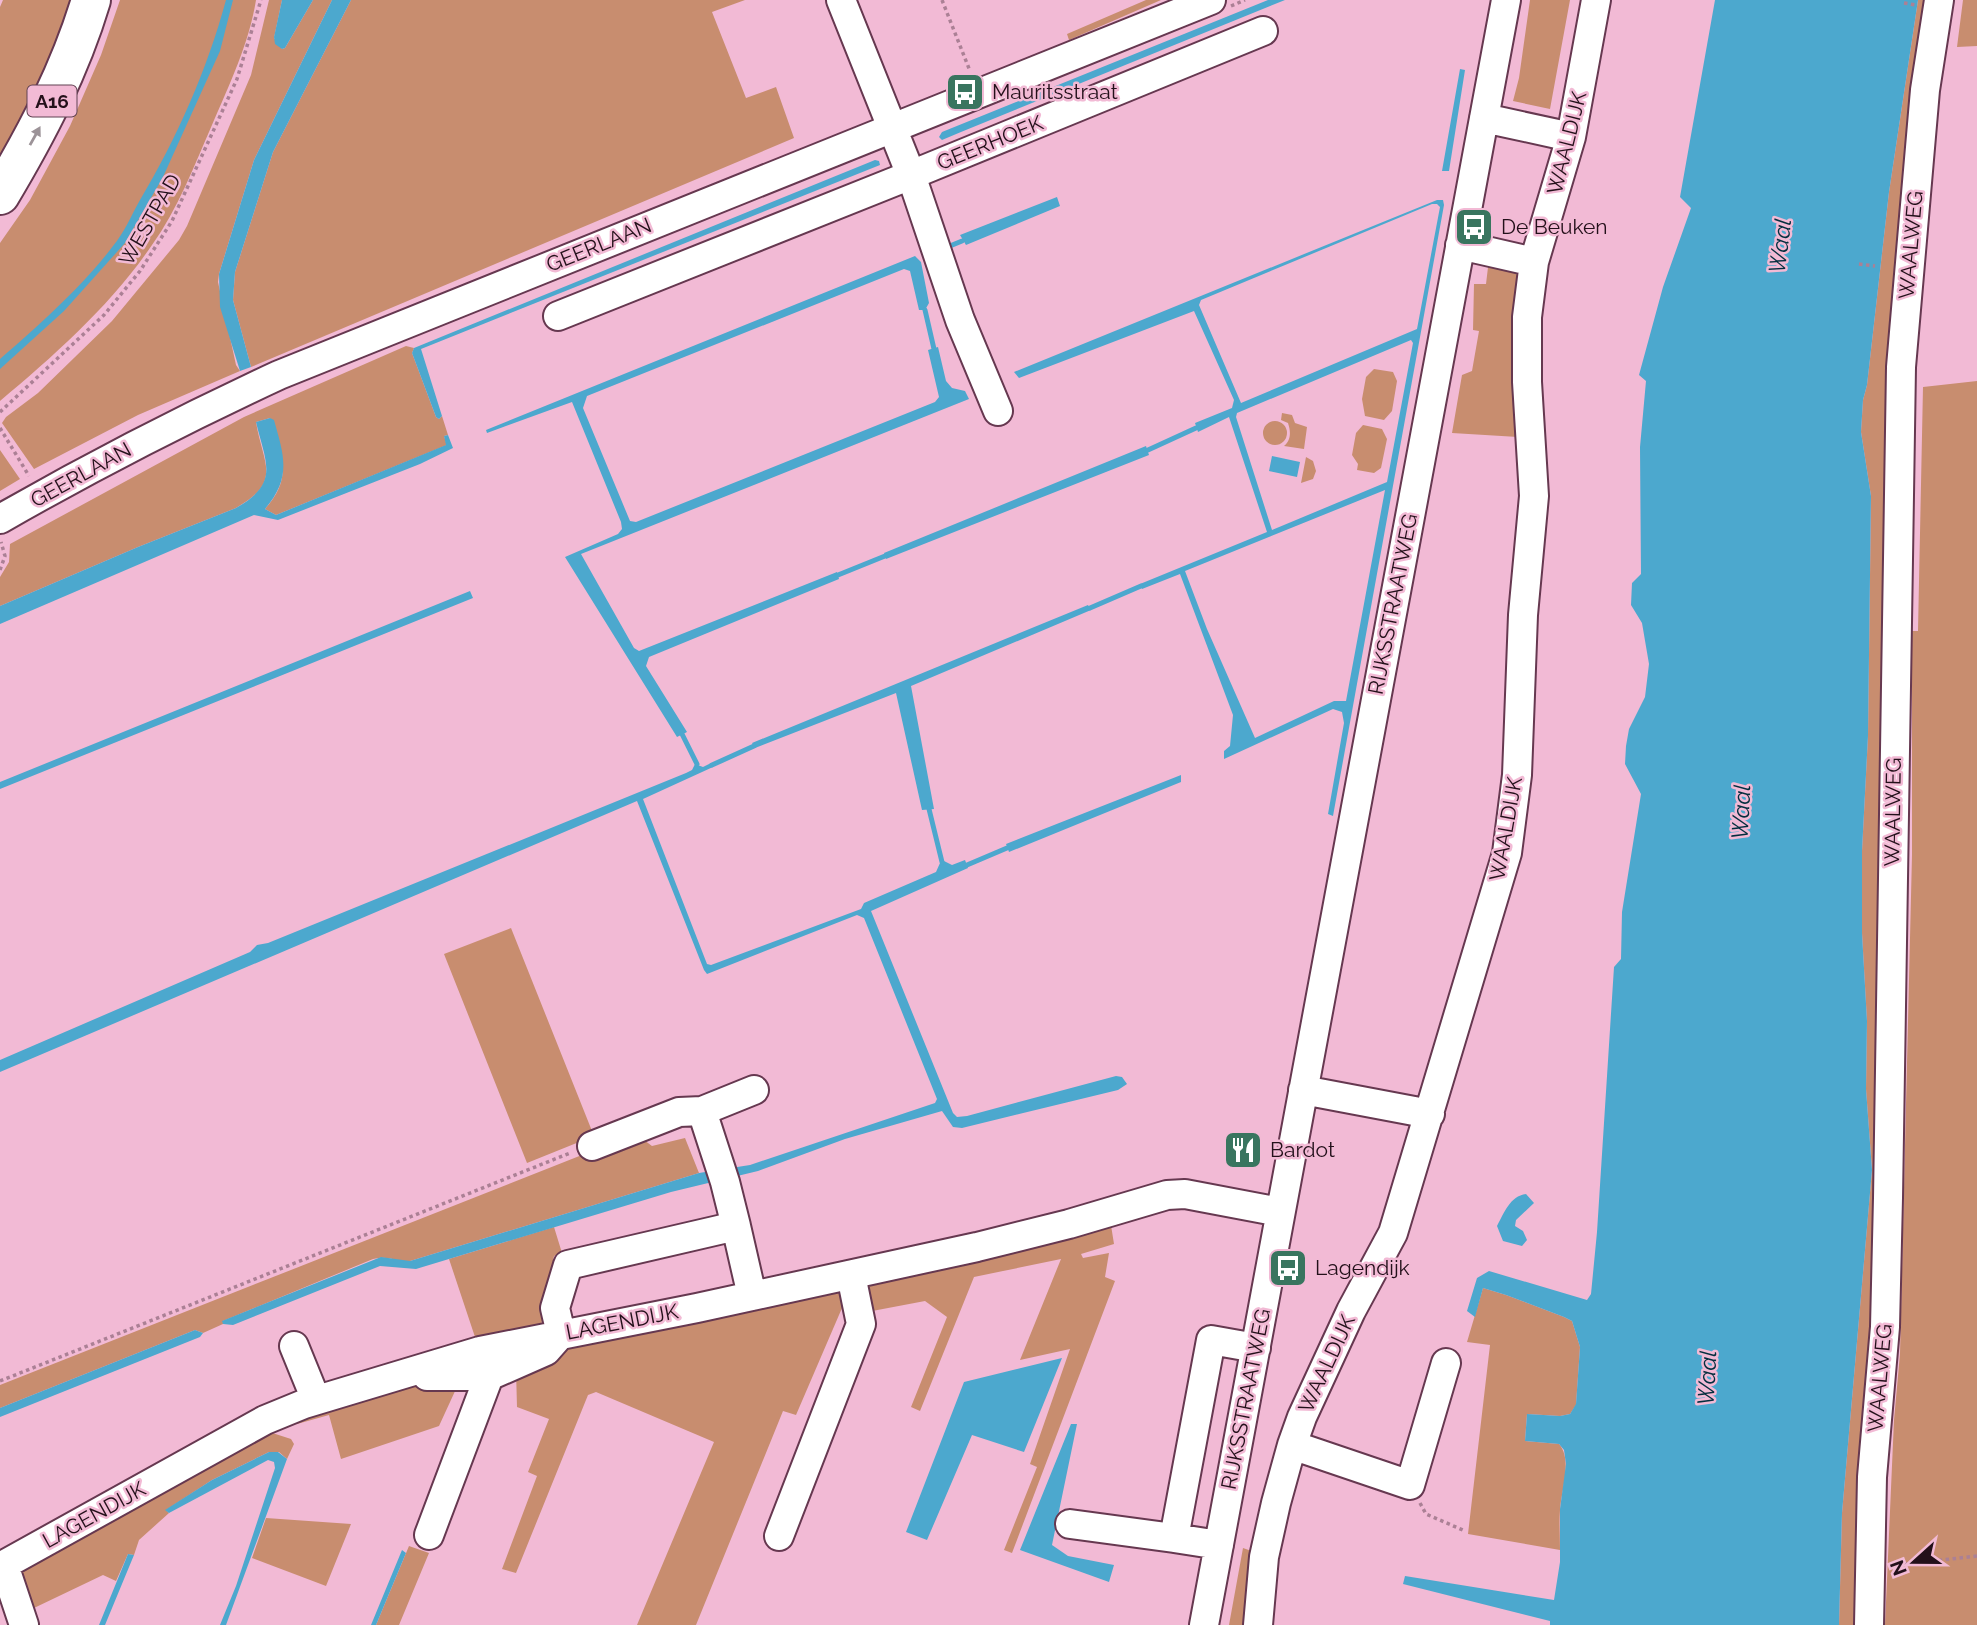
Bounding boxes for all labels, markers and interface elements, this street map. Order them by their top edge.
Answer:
bus stop icon: Mauritsstraat [944,71,986,113]
place label: Mauritsstraat [992,79,1118,104]
road number: A16 [28,86,76,116]
street label: WAALDIJK [1542,88,1591,197]
street label: GEERHOEK [933,110,1047,175]
one-way arrow [29,127,41,146]
street label: WESTPAD [113,170,186,270]
street label: WAALWEG [1893,190,1928,300]
bus stop icon: De Beuken [1453,206,1495,248]
street label: GEERLAAN [543,212,655,277]
place label: De Beuken [1501,214,1608,239]
water label: Waal [1763,217,1796,275]
street label: GEERLAAN [26,437,135,512]
street label: RIJKSSTRAATWEG [1363,511,1422,696]
street label: WAALWEG [1879,757,1906,867]
street label: WAALDIJK [1484,774,1527,883]
water label: Waal [1726,784,1755,840]
restaurant icon: Bardot [1222,1129,1264,1171]
place label: Bardot [1270,1137,1335,1162]
bus stop icon: Lagendijk [1267,1247,1309,1289]
place label: Lagendijk [1315,1255,1410,1280]
street label: LAGENDIJK [564,1298,681,1345]
street label: RIJKSSTRAATWEG [1216,1306,1275,1491]
street label: WAALDIJK [1293,1310,1360,1417]
street label: WAALWEG [1862,1323,1897,1433]
water label: Waal [1692,1350,1721,1406]
street label: LAGENDIJK [38,1476,150,1553]
north arrow [1879,1527,1949,1597]
text: N [1885,1557,1911,1579]

